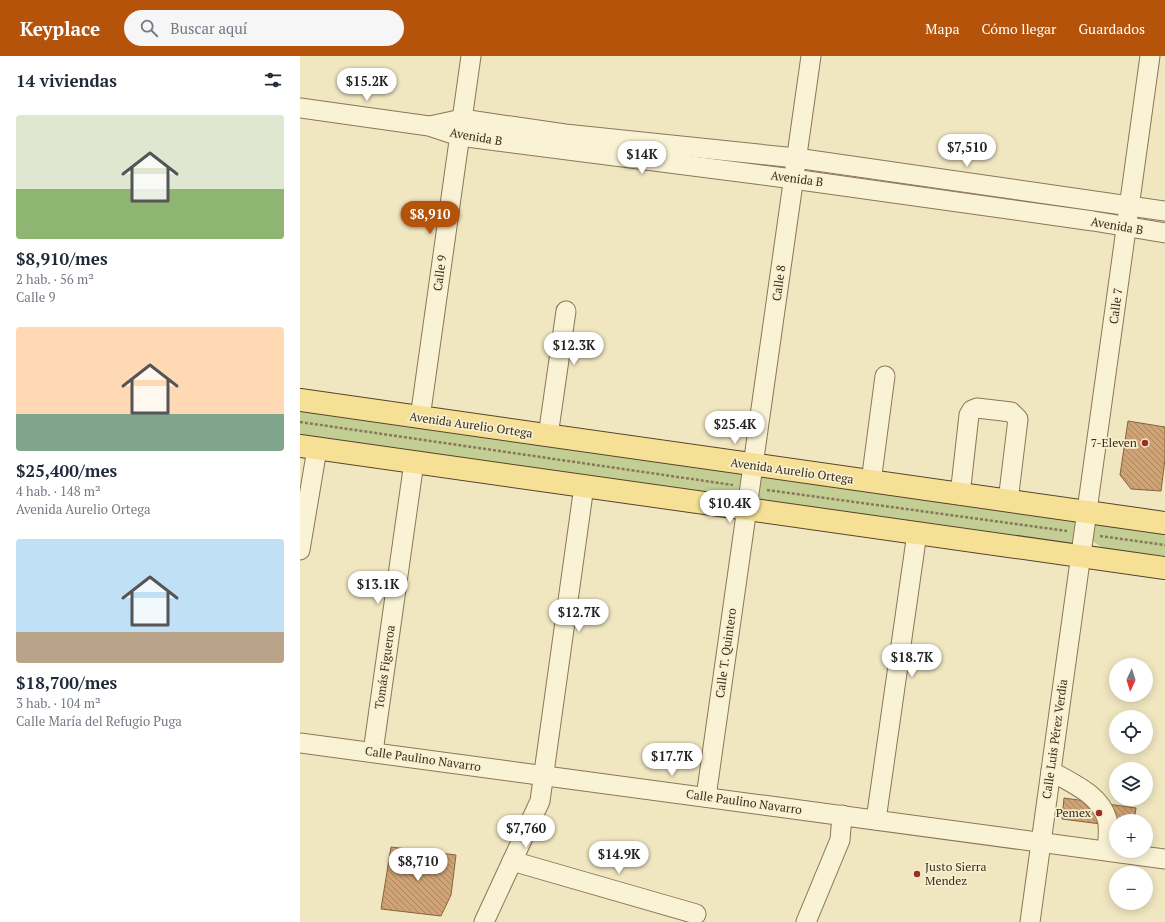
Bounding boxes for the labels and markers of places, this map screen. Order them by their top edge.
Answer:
pin: $15.2K [334,68,400,102]
pin: $7,510 [934,134,1000,168]
pin: $14K [618,141,666,175]
pin: $8,910 [397,201,463,235]
pin: $12.3K [541,332,607,366]
pin: $25.4K [702,411,768,445]
place label: 7-Eleven [1091,435,1137,450]
marker: 7-Eleven [1140,438,1150,448]
pin: $10.4K [697,490,763,524]
pin: $13.1K [345,571,411,605]
pin: $12.7K [546,599,612,633]
pin: $18.7K [879,644,945,678]
pin: $17.7K [639,743,705,777]
place label: Pemex [1056,805,1092,820]
marker: Pemex [1094,808,1104,818]
pin: $7,760 [493,815,559,849]
pin: $14.9K [586,841,652,875]
pin: $8,710 [385,848,451,882]
place label: Justo Sierra Mendez [925,859,987,888]
marker: Justo Sierra Mendez [912,869,922,879]

